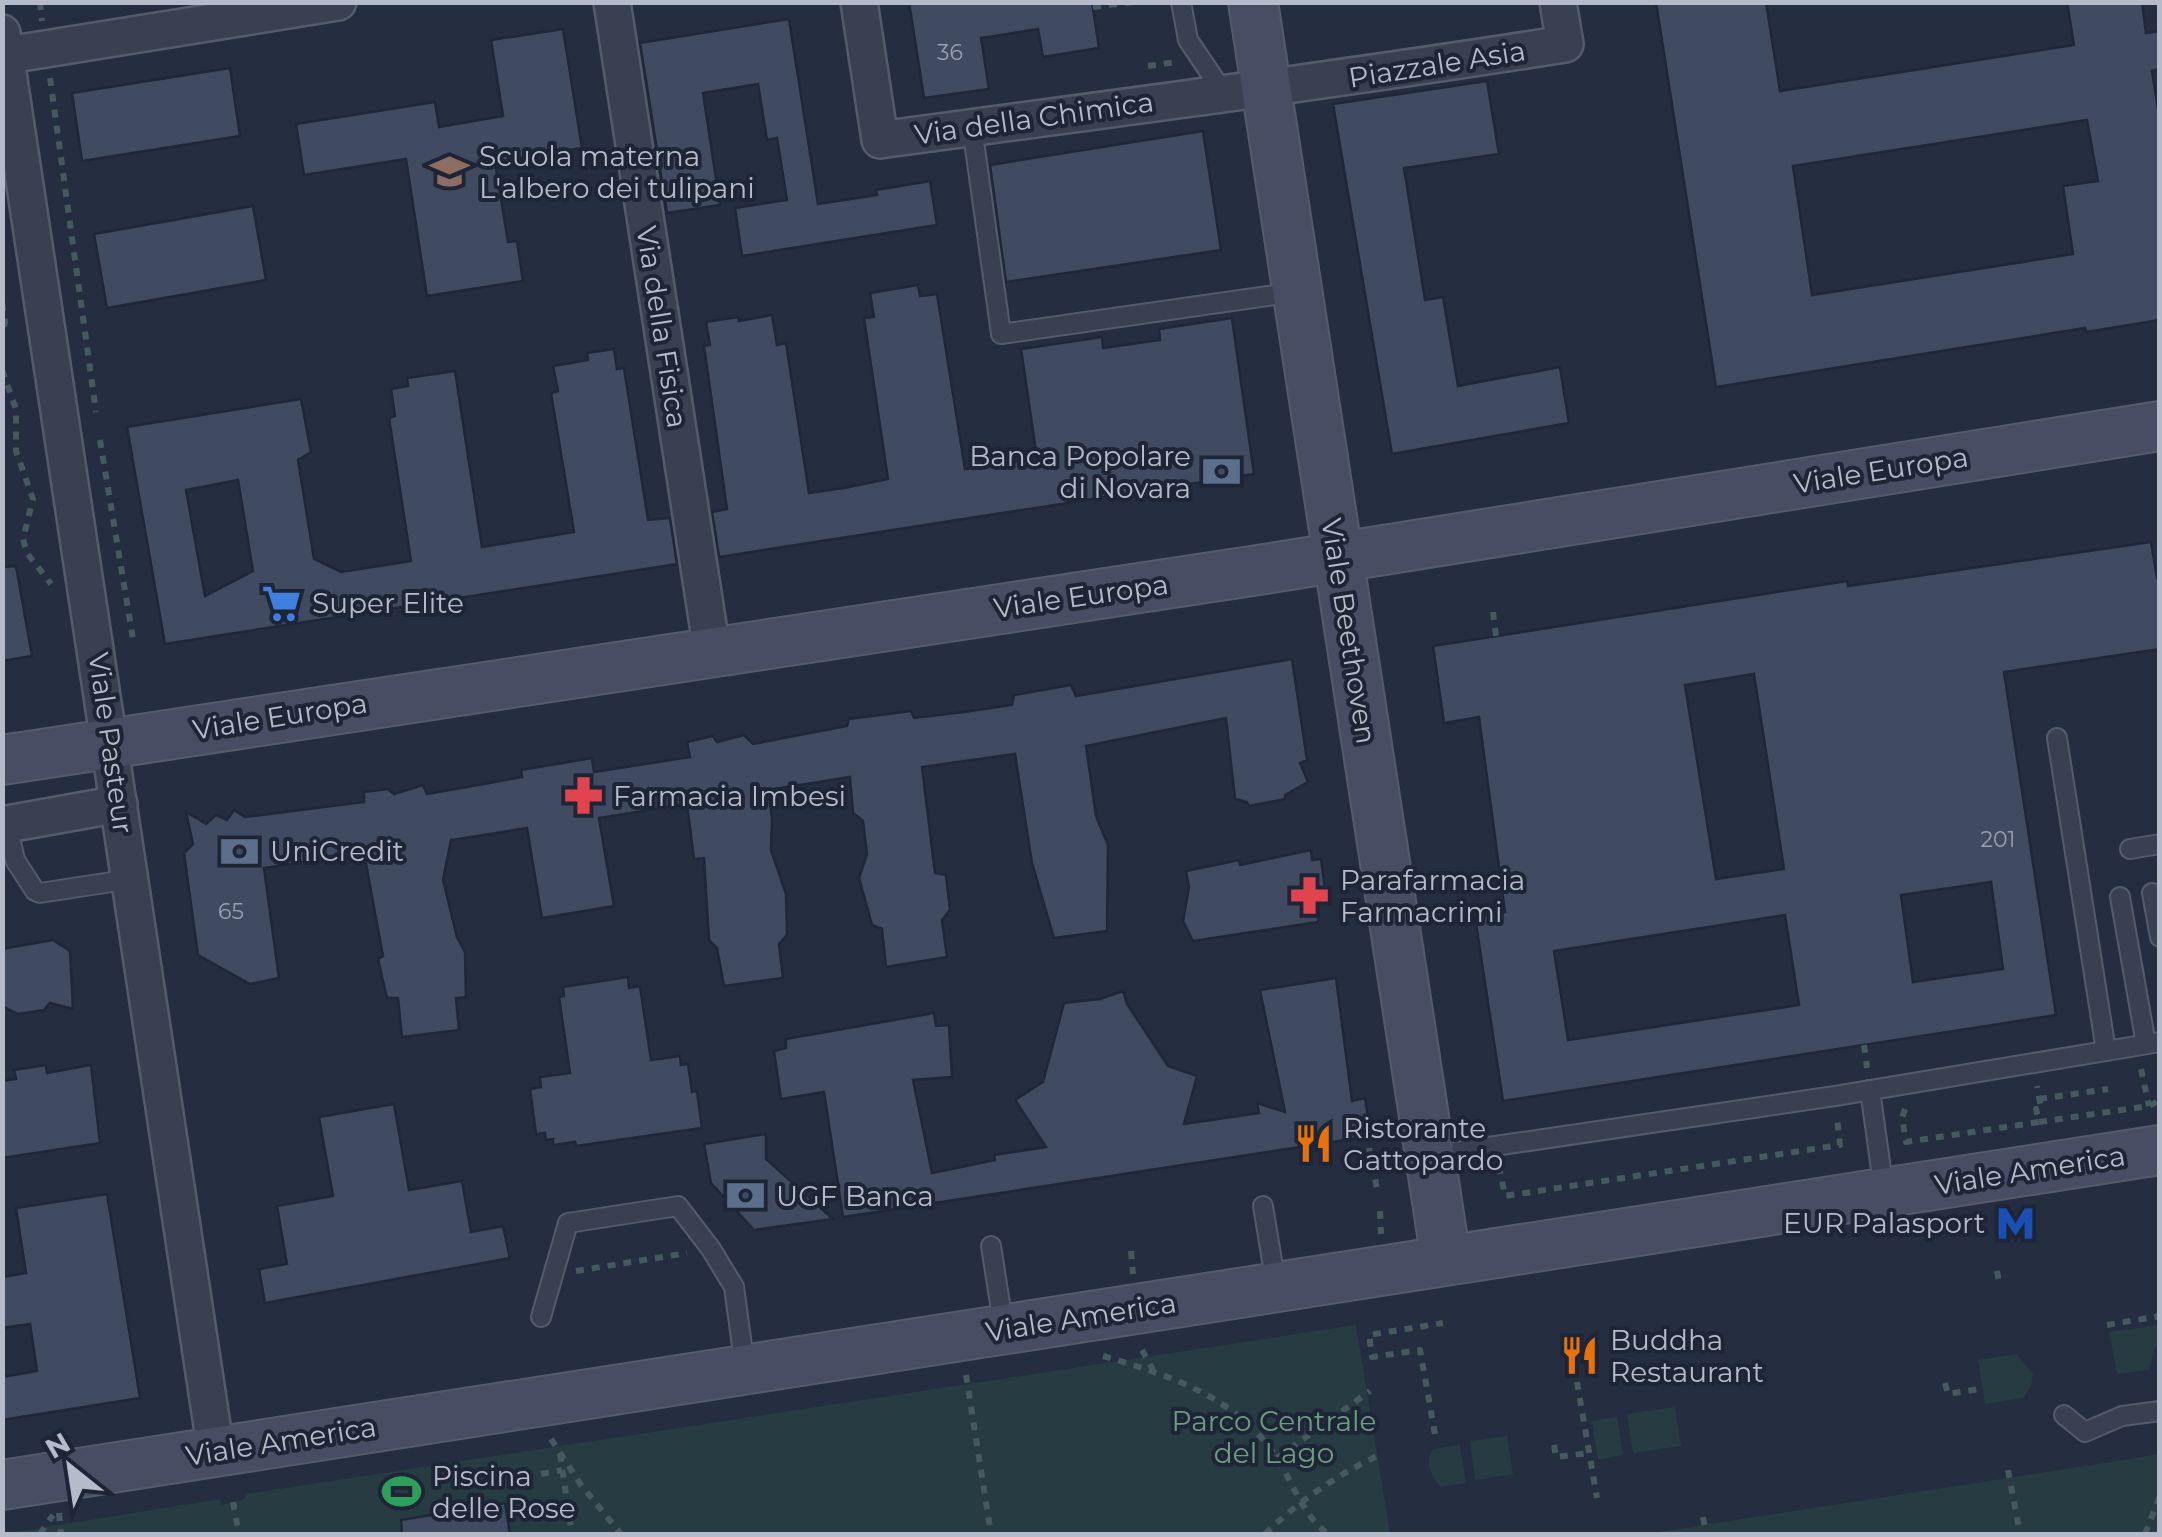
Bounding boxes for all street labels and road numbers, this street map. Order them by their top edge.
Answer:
street label: Piazzale Asia [1346,33,1528,95]
street label: Via della Chimica [912,84,1156,152]
street label: Via della Fisica [629,224,695,430]
street label: Viale Europa [1791,439,1971,501]
street label: Viale Beethoven [1314,516,1384,746]
street label: Viale Europa [991,567,1171,625]
street label: Viale Pasteur [81,650,141,836]
street label: Viale Europa [190,685,370,747]
street label: Viale America [1932,1138,2128,1202]
street label: Viale America [983,1285,1179,1349]
street label: Viale America [183,1409,379,1473]

